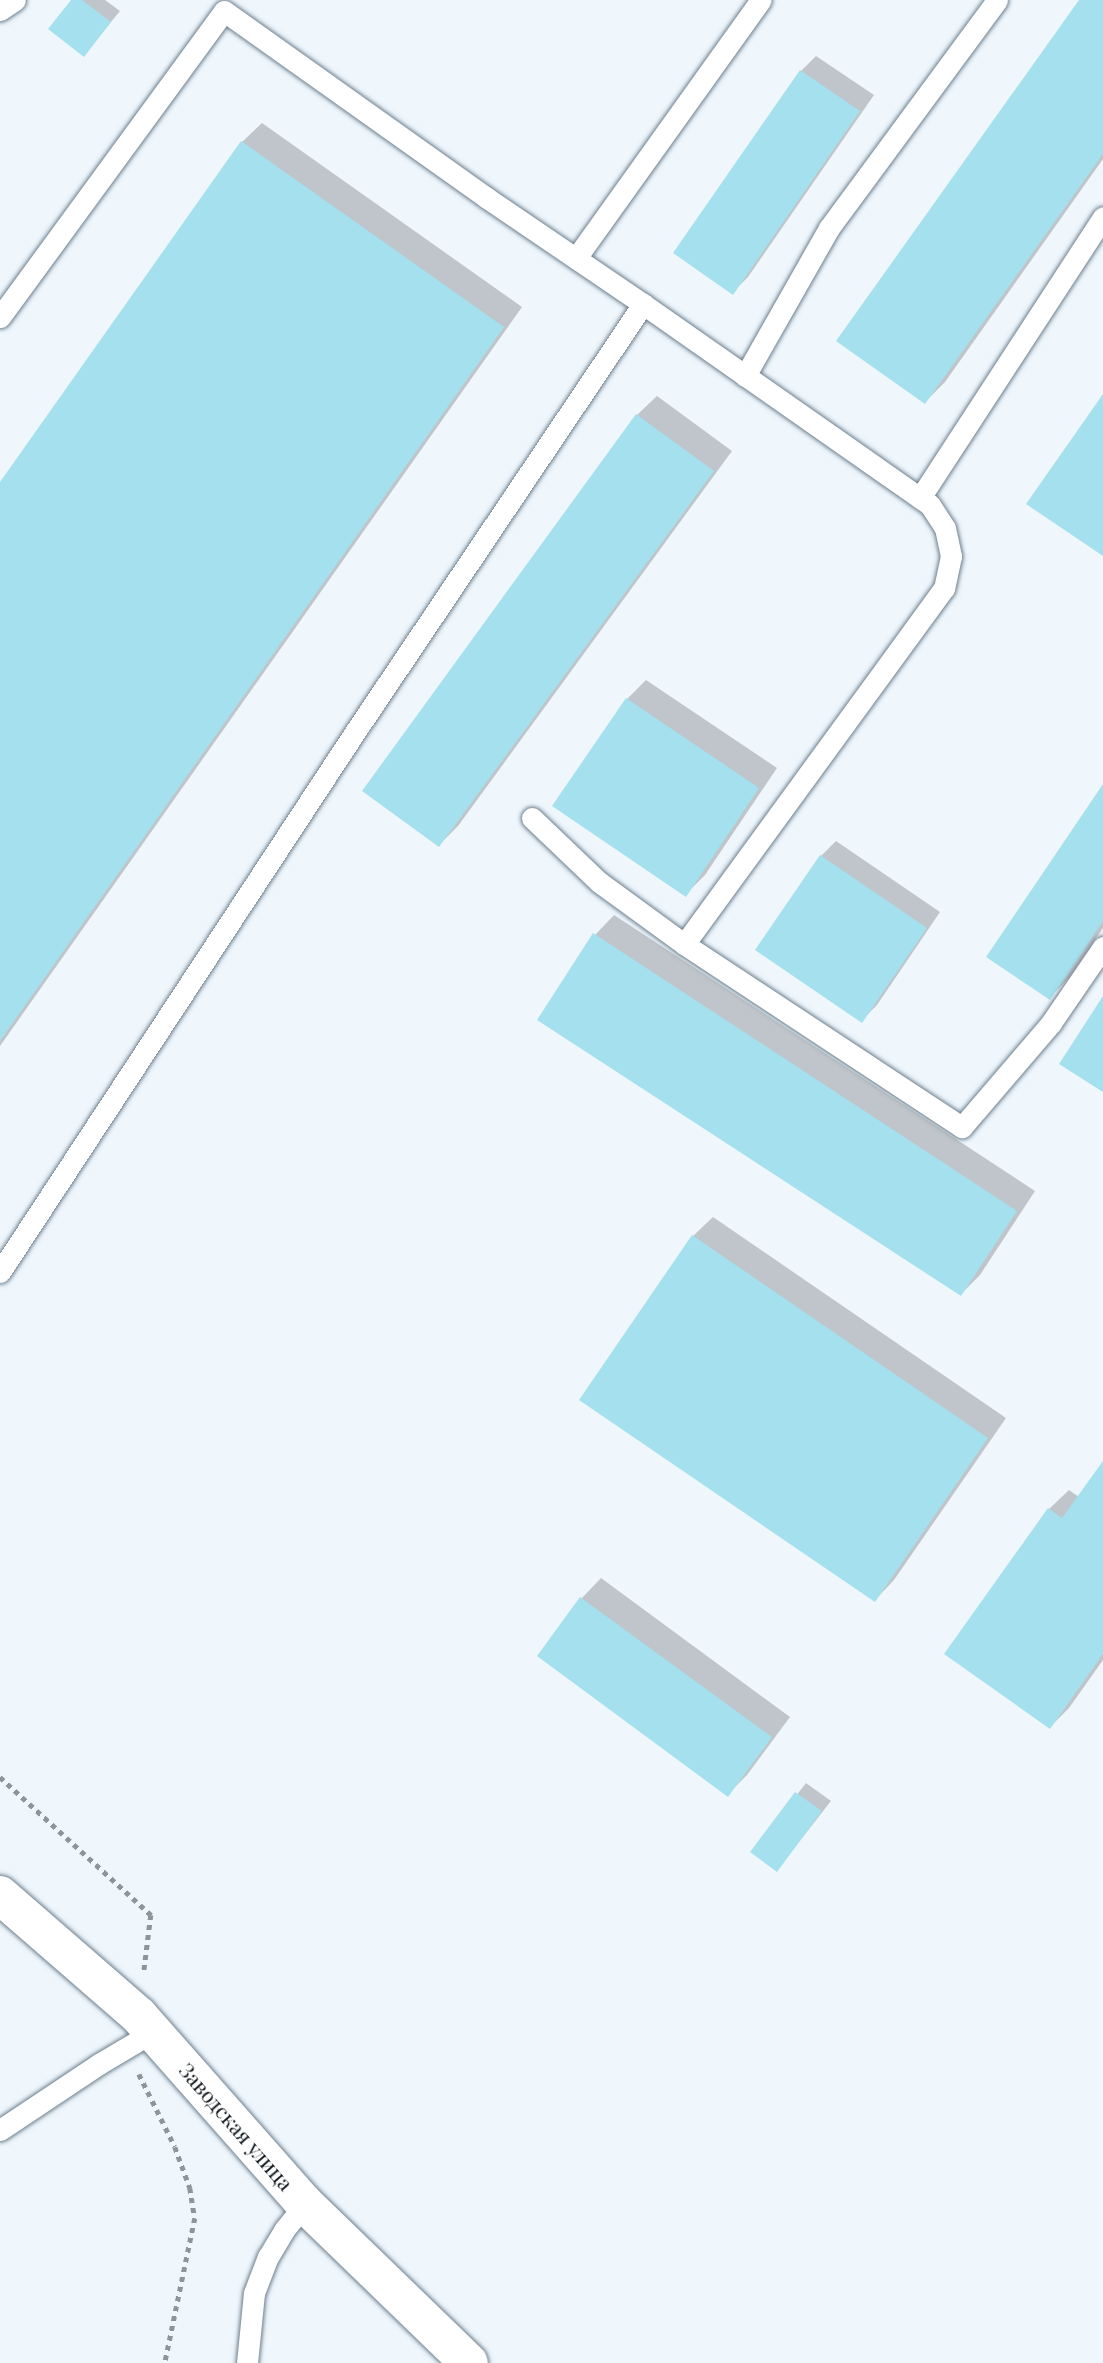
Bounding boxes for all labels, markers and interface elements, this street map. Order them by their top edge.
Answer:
street label: Заводская улица [175,2057,299,2195]

